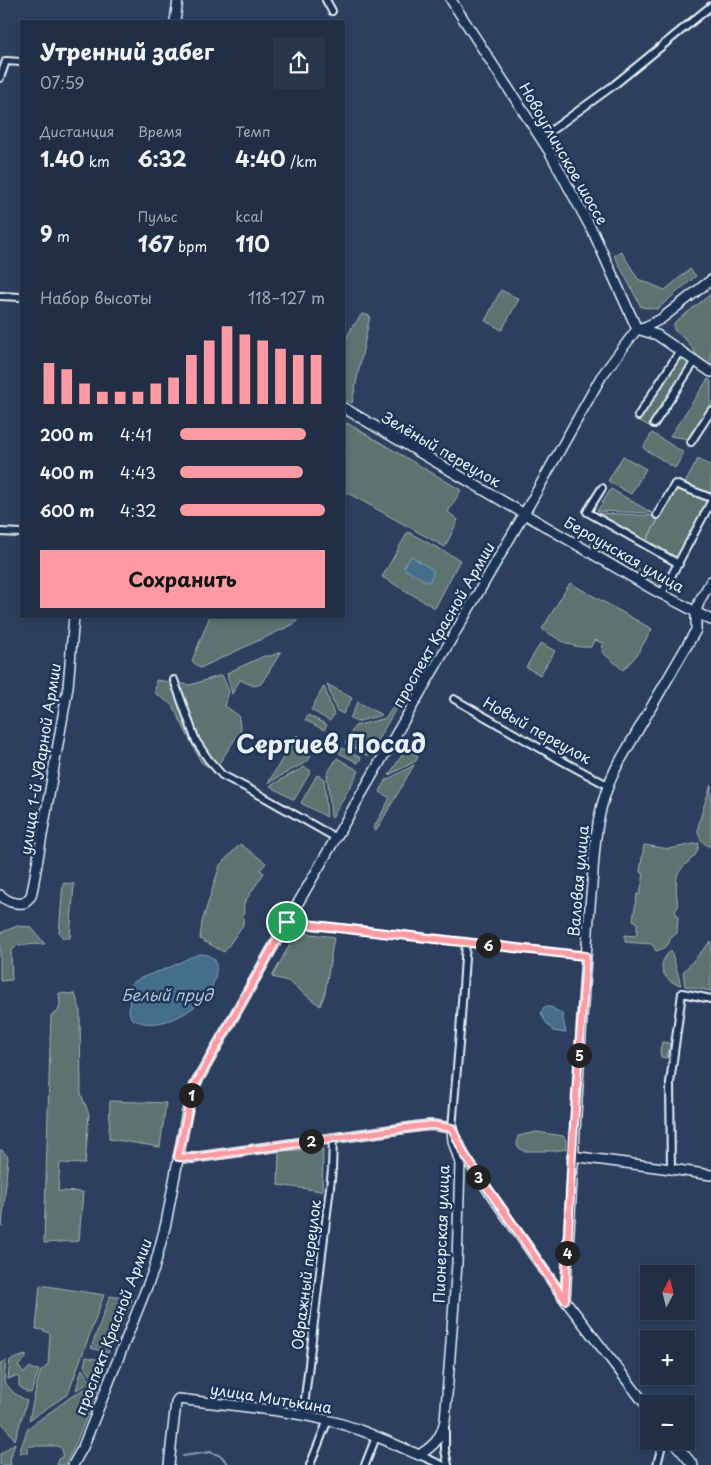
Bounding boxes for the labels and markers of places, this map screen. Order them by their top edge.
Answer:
pin [266,901,308,943]
pin: 6 [476,932,500,958]
pin: 5 [566,1042,592,1068]
pin: 1 [178,1082,204,1108]
pin: 2 [298,1128,324,1154]
pin: 3 [466,1164,490,1190]
pin: 4 [554,1240,580,1266]

